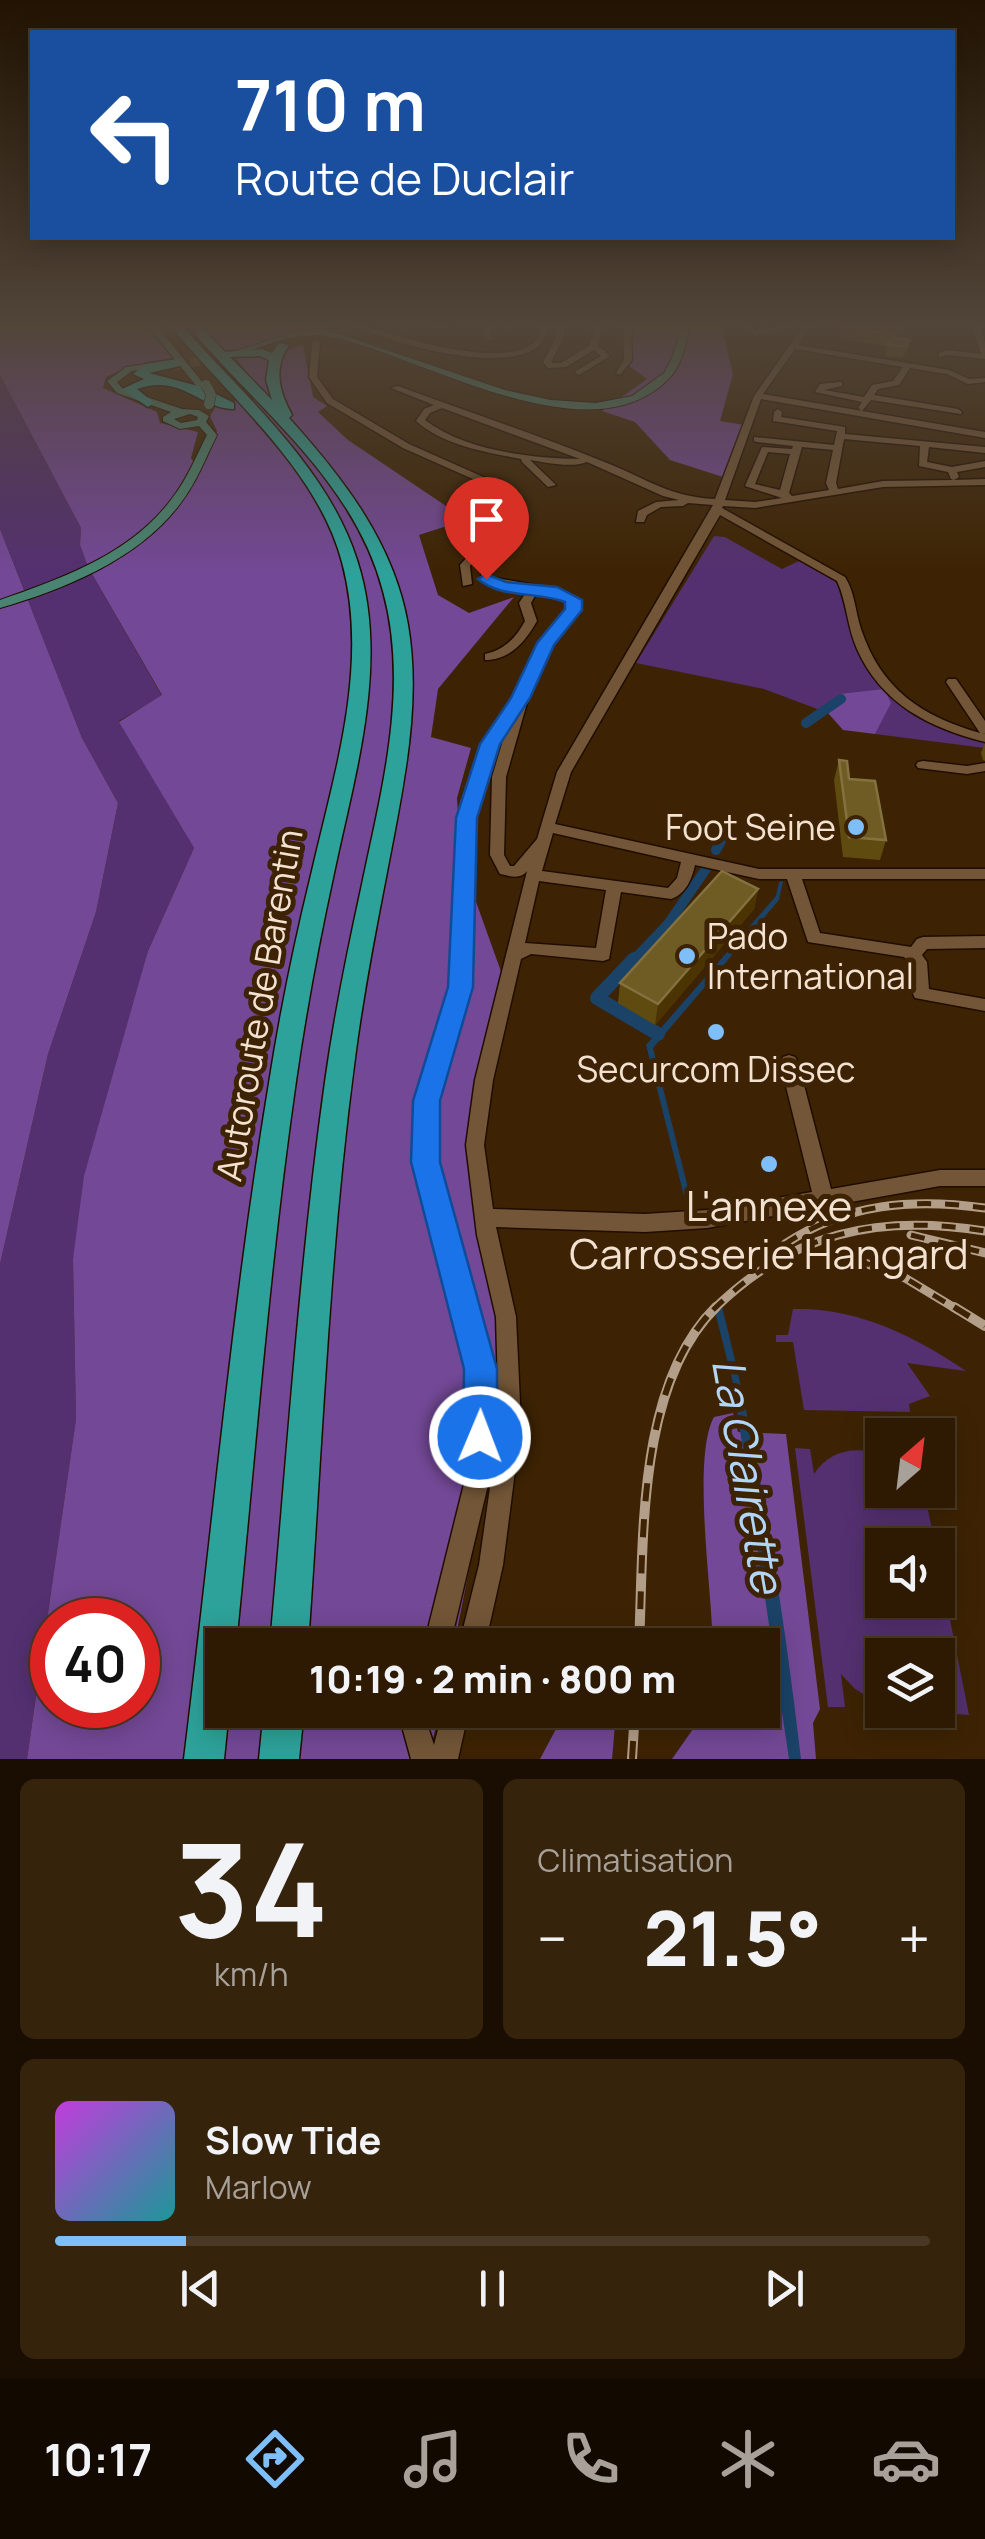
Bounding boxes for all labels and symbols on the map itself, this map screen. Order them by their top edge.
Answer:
pin [444,477,529,580]
place label: Foot Seine [665,803,836,851]
marker: Foot Seine [845,816,867,838]
street label: Autoroute de Barentin [204,825,314,1185]
place label: Pado International [707,912,914,1000]
marker: Pado International [676,945,698,967]
marker: Securcom Dissec [705,1021,727,1043]
place label: Securcom Dissec [577,1045,855,1093]
marker: L'annexe Carrosserie Hangard [758,1153,780,1175]
place label: L'annexe Carrosserie Hangard [569,1176,969,1282]
water label: La Clairette [698,1353,801,1600]
position arrow [428,1385,532,1489]
north arrow [865,1418,955,1508]
speed limit sign: 40 [30,1598,160,1728]

